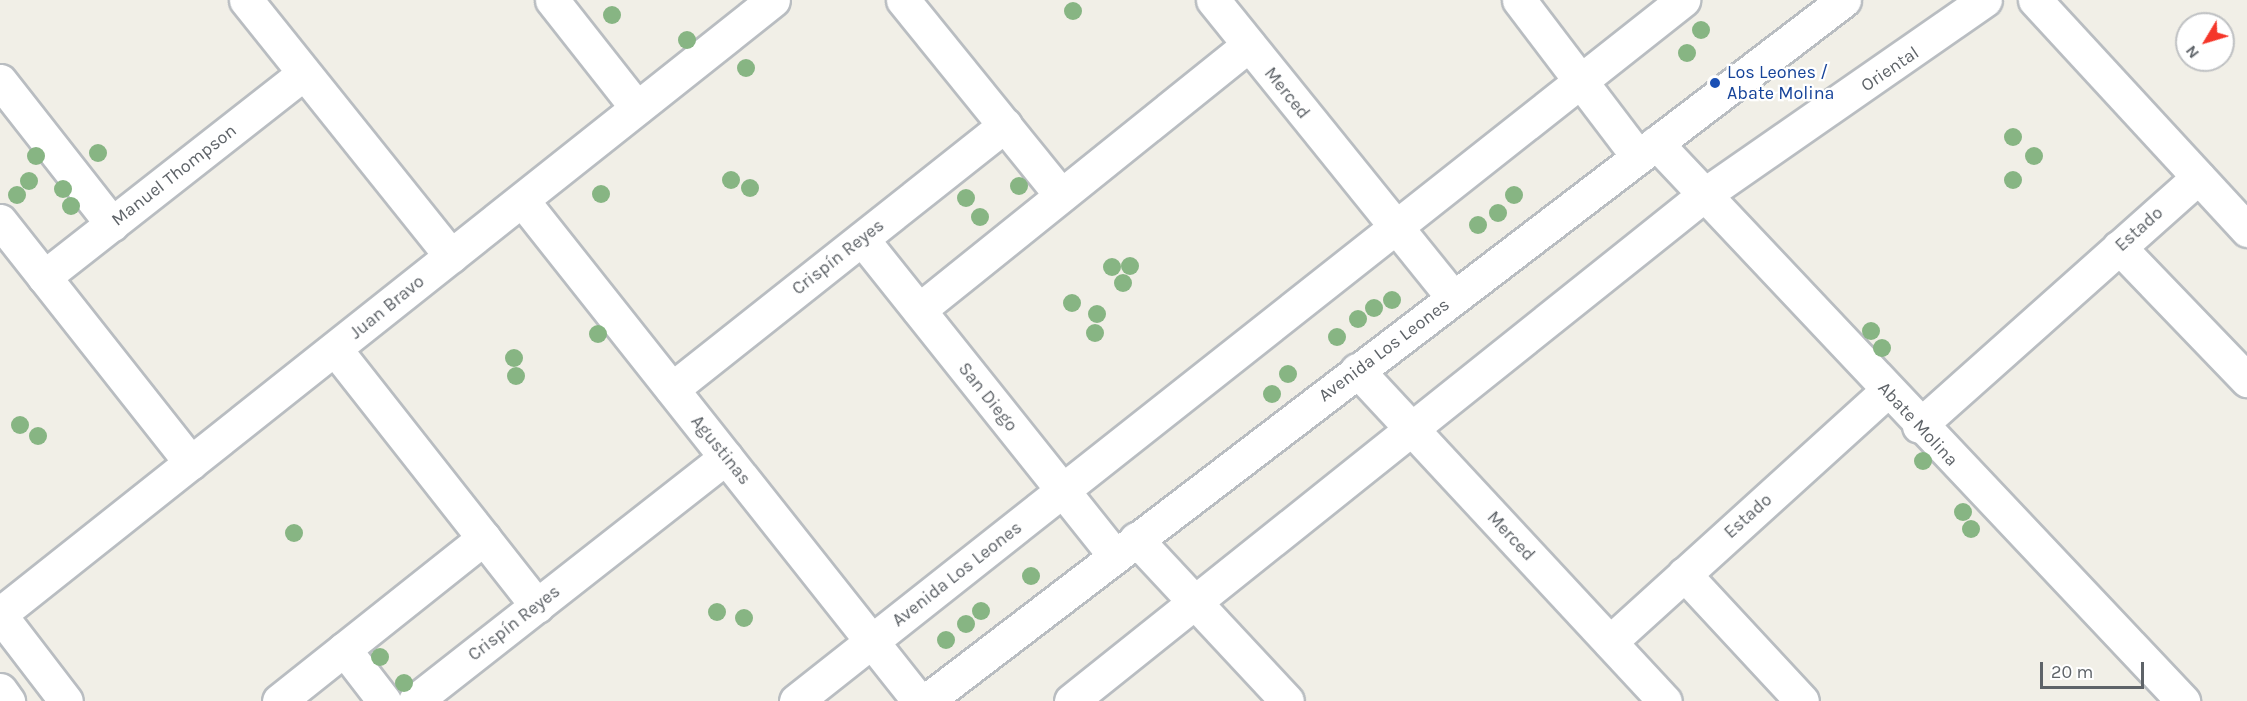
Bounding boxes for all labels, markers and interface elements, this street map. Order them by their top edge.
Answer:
north arrow [2175,12,2235,72]
street label: Oriental [1857,42,1923,96]
text: N [2181,42,2203,63]
place label: Los Leones / Abate Molina [1727,62,1834,104]
street label: Merced [1260,63,1314,123]
marker: Los Leones / Abate Molina [1708,76,1722,90]
street label: Manuel Thompson [107,119,241,231]
street label: Estado [2111,202,2167,256]
street label: Crispín Reyes [788,214,888,300]
street label: Juan Bravo [345,270,429,344]
street label: Avenida Los Leones [1314,294,1454,406]
street label: San Diego [954,358,1022,436]
street label: Abate Molina [1873,377,1963,471]
street label: Agustinas [686,411,756,489]
street label: Estado [1720,489,1776,543]
street label: Merced [1483,507,1539,565]
street label: Avenida Los Leones [888,517,1026,631]
street label: Crispín Reyes [464,580,564,666]
scale bar [2043,650,2146,688]
text: 20 m [2051,661,2093,683]

